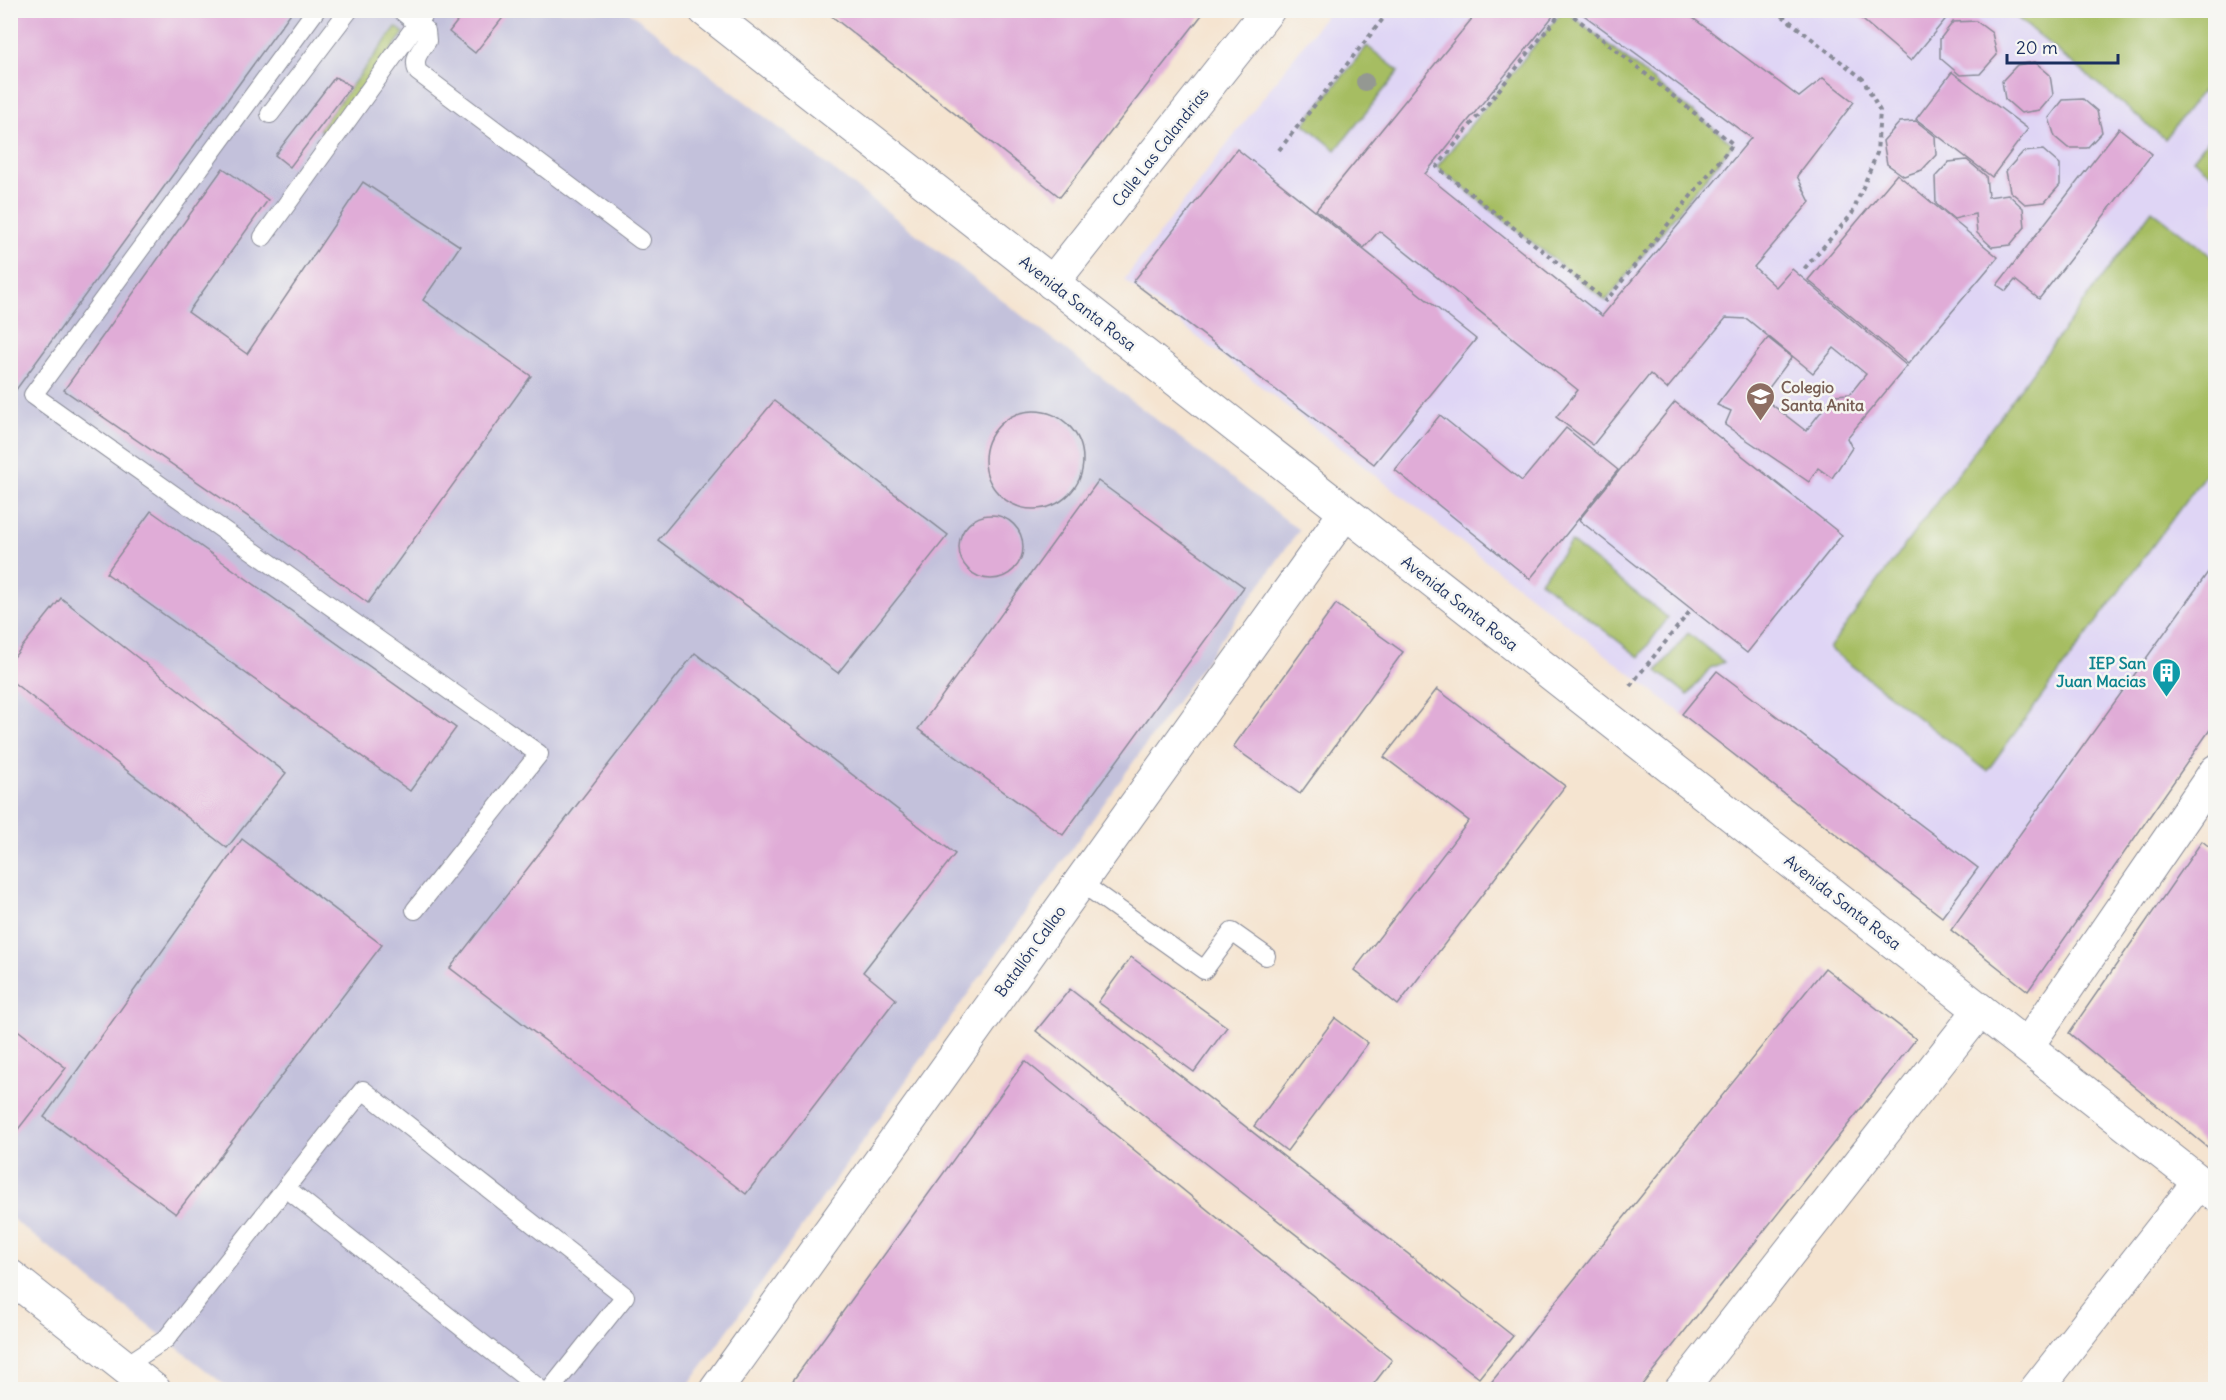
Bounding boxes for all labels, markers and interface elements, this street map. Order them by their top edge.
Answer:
scale bar [2007,27,2118,65]
text: 20 m [2016,36,2058,59]
street label: Calle Las Calandrias [1107,84,1213,210]
street label: Avenida Santa Rosa [1016,251,1140,355]
place label: Colegio Santa Anita [1781,377,1864,415]
school or university icon: Colegio Santa Anita [1744,380,1776,422]
street label: Avenida Santa Rosa [1398,551,1522,655]
place label: IEP San Juan Macias [2056,653,2146,691]
building icon: IEP San Juan Macias [2151,656,2183,698]
street label: Avenida Santa Rosa [1781,850,1905,954]
street label: Batallón Callao [990,901,1070,1001]

